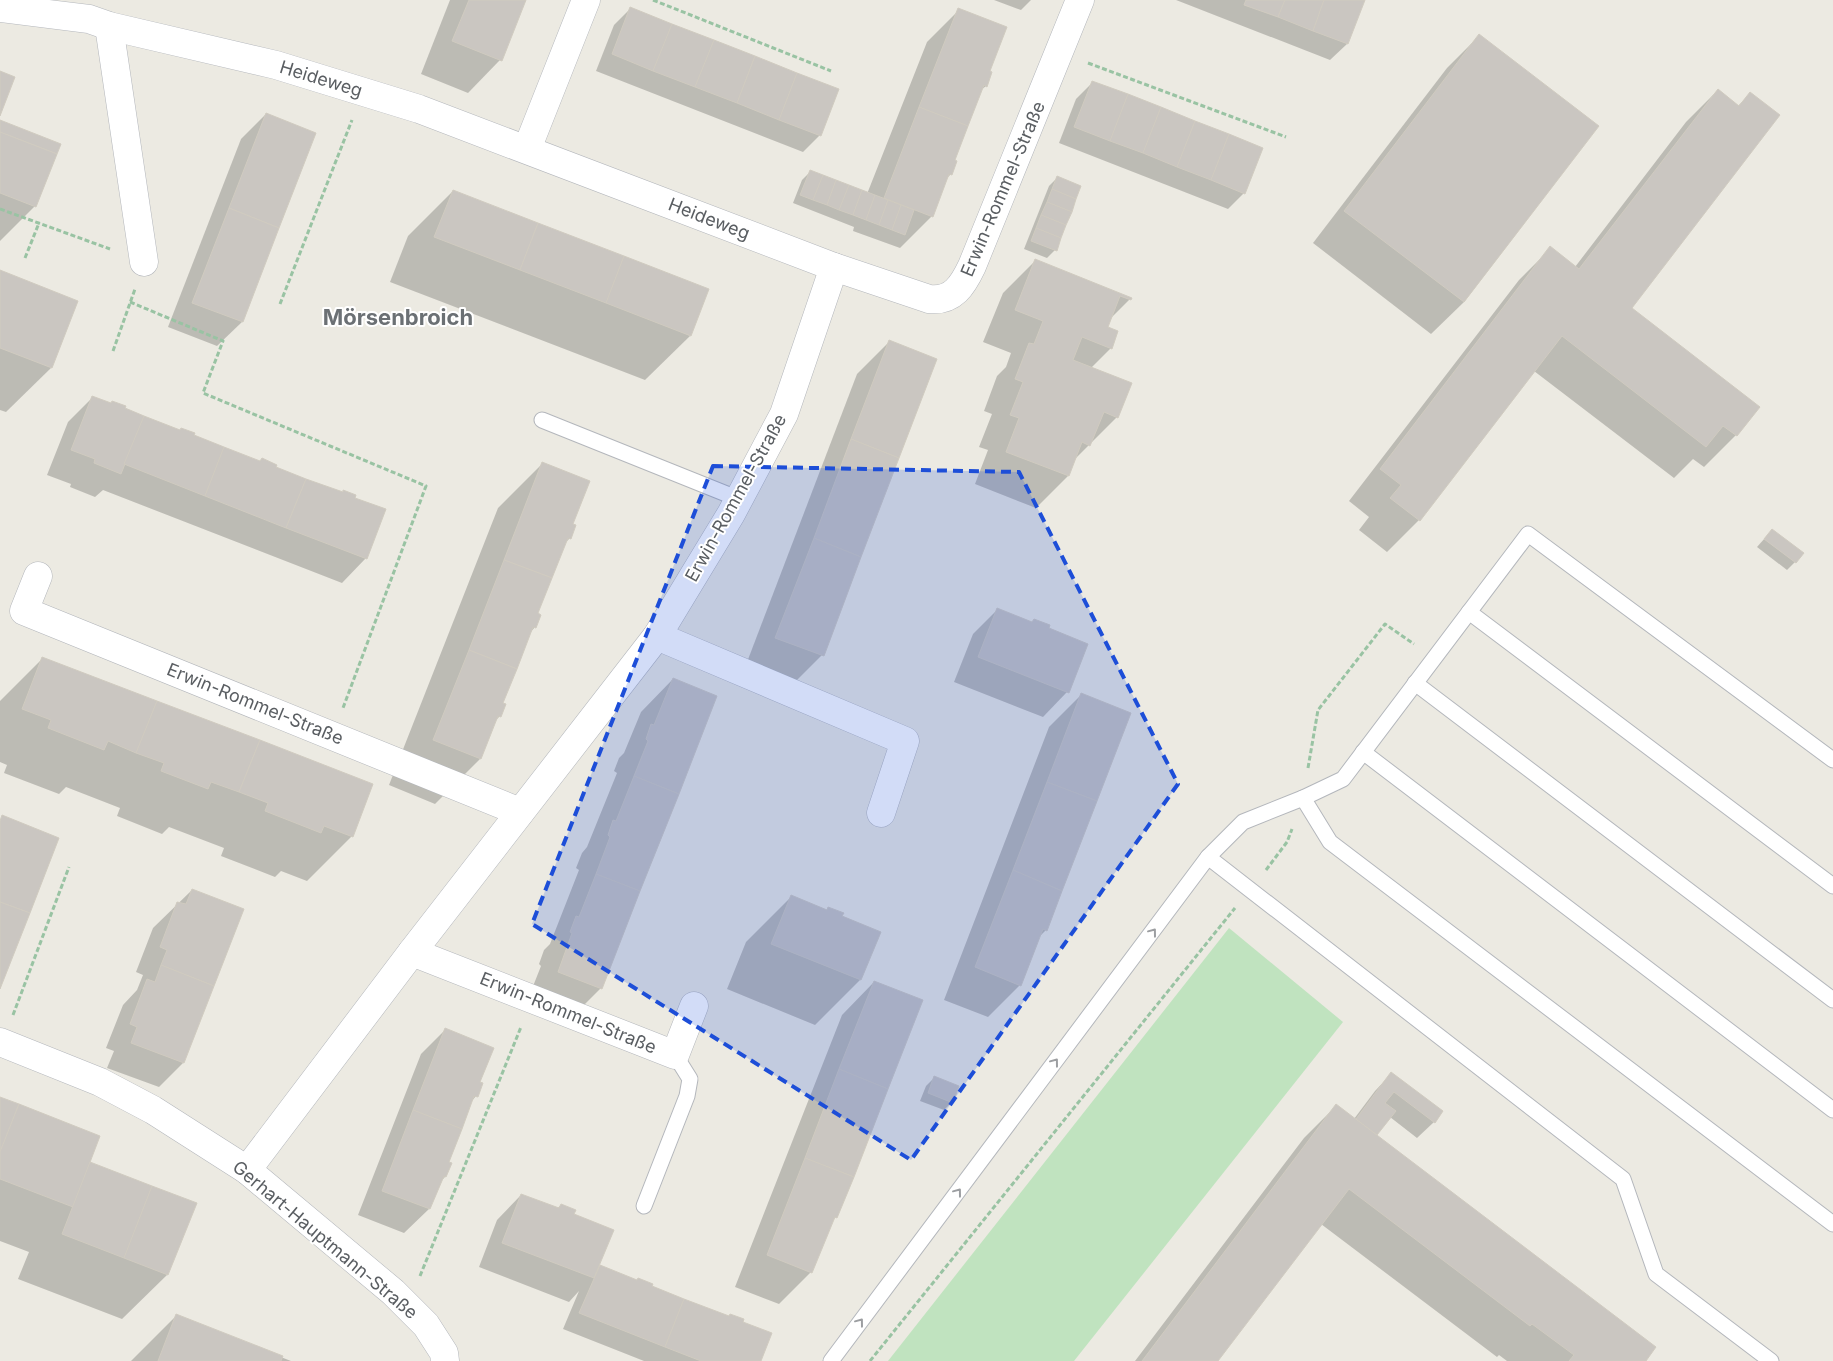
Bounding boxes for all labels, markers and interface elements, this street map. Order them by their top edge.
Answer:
street label: Heideweg [277,56,365,101]
street label: Erwin-Rommel-Straße [956,98,1049,280]
street label: Heideweg [666,193,753,244]
district label: Mörsenbroich [323,304,473,330]
street label: Erwin-Rommel-Straße [681,410,790,585]
street label: Erwin-Rommel-Straße [164,659,346,749]
one-way arrow [1147,929,1155,938]
street label: Erwin-Rommel-Straße [477,968,659,1058]
one-way arrow [1049,1058,1058,1068]
street label: Gerhart-Hauptmann-Straße [229,1156,422,1323]
one-way arrow [952,1188,961,1198]
one-way arrow [855,1319,863,1328]

